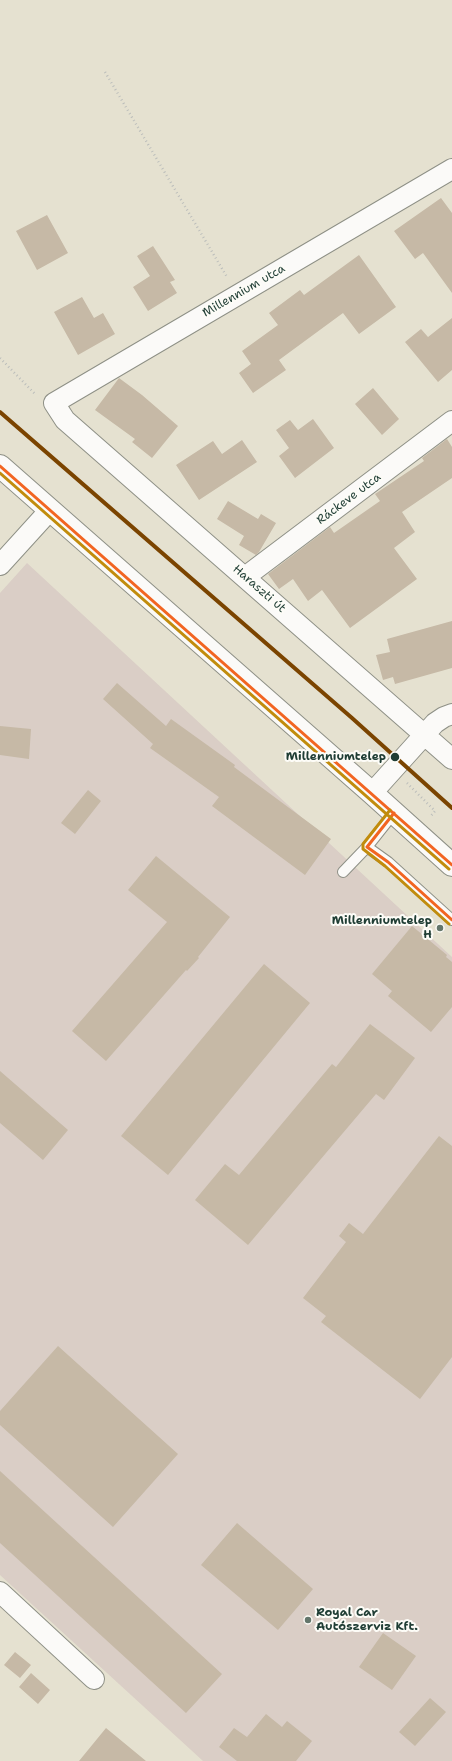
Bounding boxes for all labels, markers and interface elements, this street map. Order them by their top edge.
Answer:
street label: Millennium utca [200,262,288,320]
street label: Ráckeve utca [314,470,384,528]
street label: Haraszti út [230,562,288,616]
place label: Millenniumtelep [286,750,386,764]
marker: Millenniumtelep [389,751,401,763]
place label: Millenniumtelep H [332,914,432,942]
marker: Millenniumtelep H [435,923,445,933]
place label: Royal Car Autószerviz Kft. [316,1606,418,1634]
marker: Royal Car Autószerviz Kft. [303,1615,313,1625]

